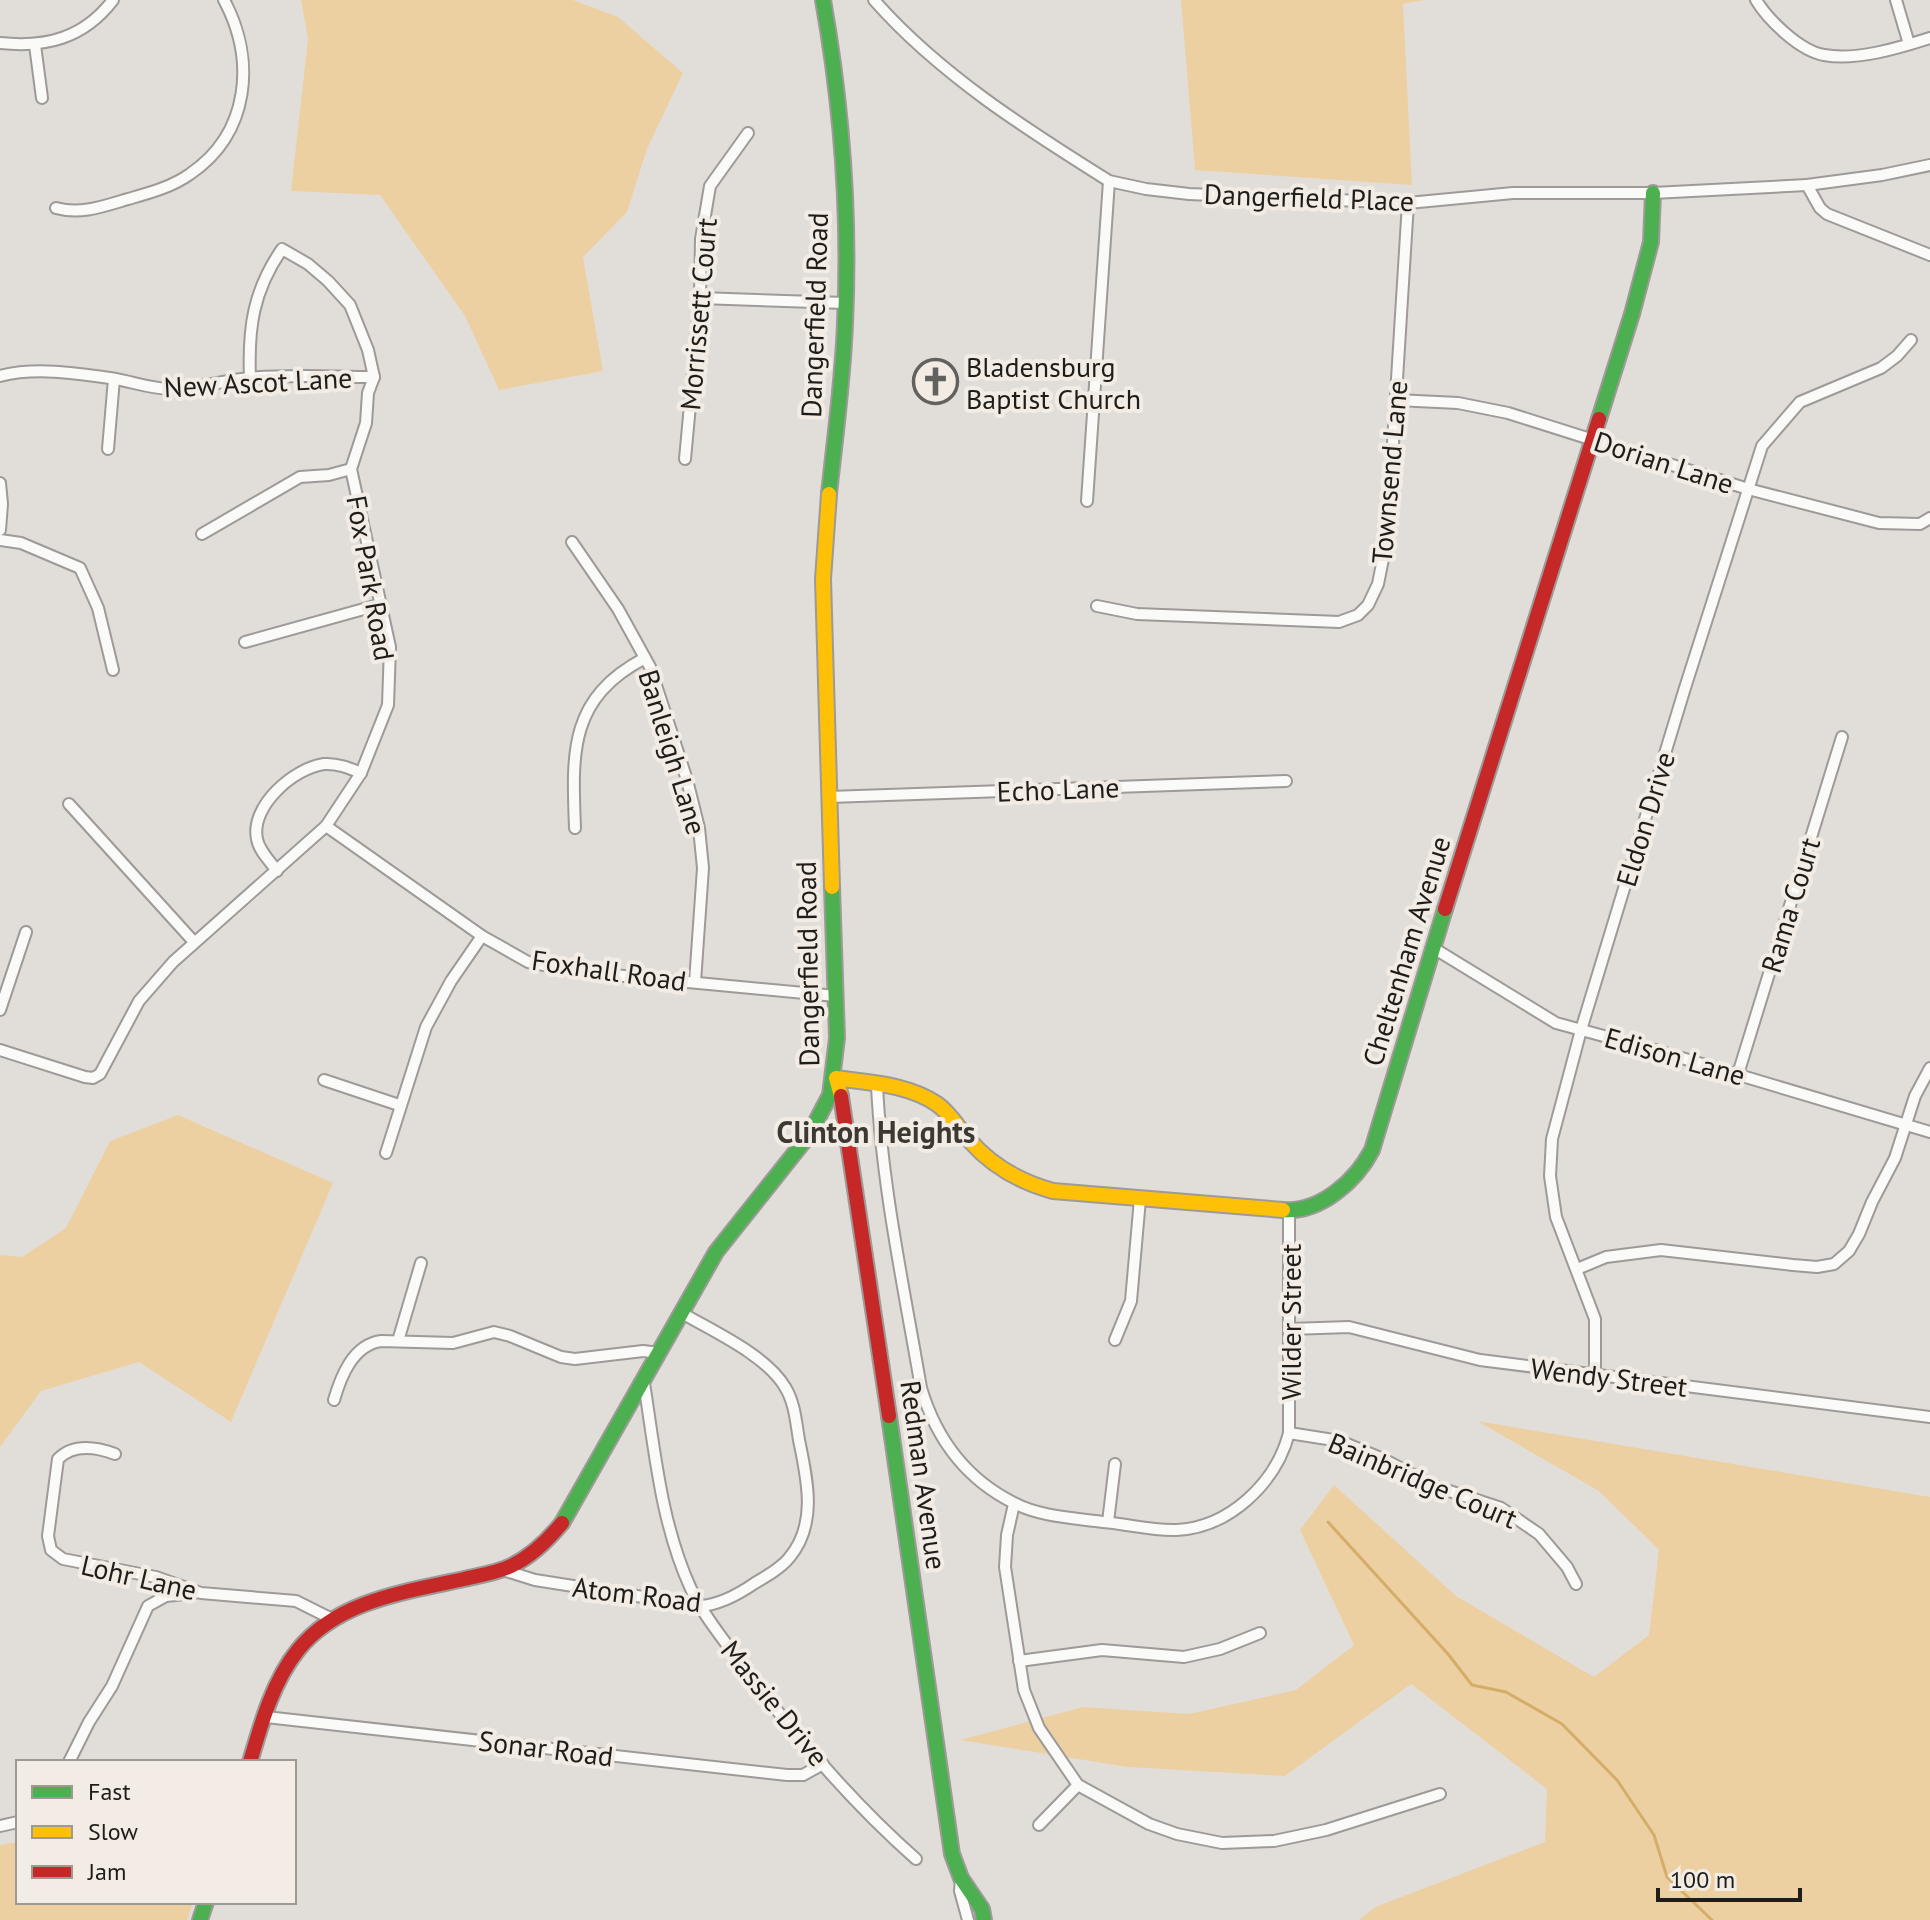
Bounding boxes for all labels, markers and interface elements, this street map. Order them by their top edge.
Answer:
street label: Dangerfield Place [1203,175,1415,219]
street label: Dangerfield Road [792,212,836,418]
street label: Morrissett Court [671,216,725,412]
place label: Bladensburg Baptist Church [966,348,1141,417]
church icon: Bladensburg Baptist Church [911,358,959,406]
street label: New Ascot Lane [163,359,353,405]
street label: Townsend Lane [1363,379,1415,565]
street label: Dorian Lane [1590,422,1738,502]
street label: Fox Park Road [338,492,404,664]
street label: Banleigh Lane [630,665,716,839]
street label: Eldon Drive [1607,747,1683,891]
street label: Echo Lane [996,768,1120,810]
street label: Cheltenham Avenue [1353,832,1459,1070]
street label: Rama Court [1752,832,1828,977]
street label: Dangerfield Road [787,861,827,1067]
street label: Foxhall Road [529,941,689,999]
street label: Edison Lane [1600,1018,1750,1094]
district label: Clinton Heights [777,1112,975,1151]
street label: Wilder Street [1272,1243,1309,1400]
street label: Wendy Street [1529,1349,1690,1405]
street label: Redman Avenue [892,1378,956,1572]
street label: Bainbridge Court [1323,1424,1524,1537]
street label: Lohr Lane [78,1546,200,1608]
street label: Atom Road [570,1568,704,1620]
street label: Massie Drive [713,1632,837,1774]
street label: Sonar Road [477,1721,615,1775]
legend [16,1760,296,1904]
text: Fast [88,1776,131,1807]
text: Slow [88,1816,138,1847]
scale bar [1658,1852,1800,1902]
text: Jam [87,1856,126,1887]
text: 100 m [1670,1864,1735,1895]

